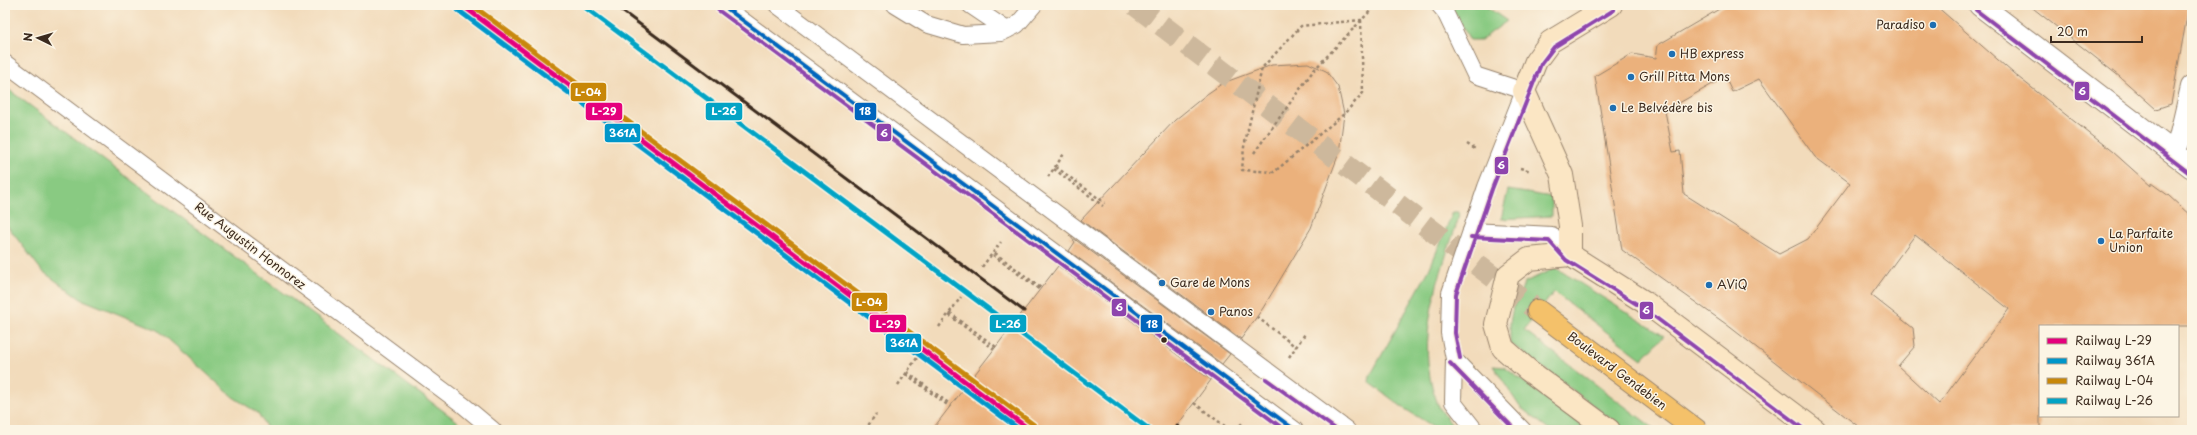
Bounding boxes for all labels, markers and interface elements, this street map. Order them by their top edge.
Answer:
place label: Paradiso [1876,15,1925,33]
north arrow [18,18,58,58]
scale bar [2051,18,2142,44]
marker: Paradiso [1928,20,1938,30]
text: 20 m [2057,22,2088,40]
text: N [19,32,36,42]
place label: HB express [1680,44,1744,62]
marker: HB express [1667,49,1677,59]
place label: Grill Pitta Mons [1639,67,1730,85]
marker: Grill Pitta Mons [1626,72,1636,82]
line badge: 6 [2074,81,2090,101]
line badge: L-04 [570,82,607,102]
text: 6 [2078,82,2086,99]
text: L-04 [575,83,602,100]
place label: Le Belvédère bis [1621,98,1713,116]
line badge: L-29 [585,102,623,121]
text: L-29 [592,102,617,119]
line badge: L-26 [705,102,743,121]
text: L-26 [711,102,737,119]
line badge: 18 [854,102,877,121]
text: 18 [859,102,871,119]
marker: Le Belvédère bis [1608,103,1618,113]
line badge: 361A [604,123,641,143]
line badge: 6 [876,123,892,142]
text: 361A [609,124,638,141]
text: 6 [880,124,888,141]
line badge: 6 [1494,156,1509,175]
text: 6 [1497,156,1505,173]
street label: Rue Augustin Honnorez [191,197,310,293]
place label: La Parfaite Union [2109,224,2173,256]
marker: La Parfaite Union [2096,236,2106,246]
place label: Gare de Mons [1170,273,1250,291]
place label: AViQ [1717,275,1748,293]
marker: Gare de Mons [1157,278,1167,288]
marker: AViQ [1704,280,1714,290]
line badge: L-04 [851,292,888,312]
text: L-04 [856,293,883,310]
line badge: 6 [1111,298,1127,317]
text: 6 [1115,298,1123,315]
line badge: 6 [1639,301,1654,320]
text: 6 [1642,301,1650,318]
place label: Panos [1219,302,1253,320]
marker: Panos [1206,307,1216,317]
line badge: L-29 [869,314,907,333]
line badge: L-26 [989,314,1027,333]
line badge: 18 [1140,314,1163,333]
text: L-29 [876,315,901,332]
text: L-26 [995,315,1021,332]
text: 18 [1146,315,1158,332]
legend [2039,325,2179,417]
street label: Boulevard Gendebien [1564,327,1671,414]
text: Railway L-29 [2075,331,2152,349]
line badge: 361A [885,333,922,353]
text: 361A [890,334,919,351]
unlabelled marker [1159,335,1169,345]
text: Railway 361A [2075,351,2155,369]
text: Railway L-04 [2075,371,2154,389]
text: Railway L-26 [2075,391,2153,409]

